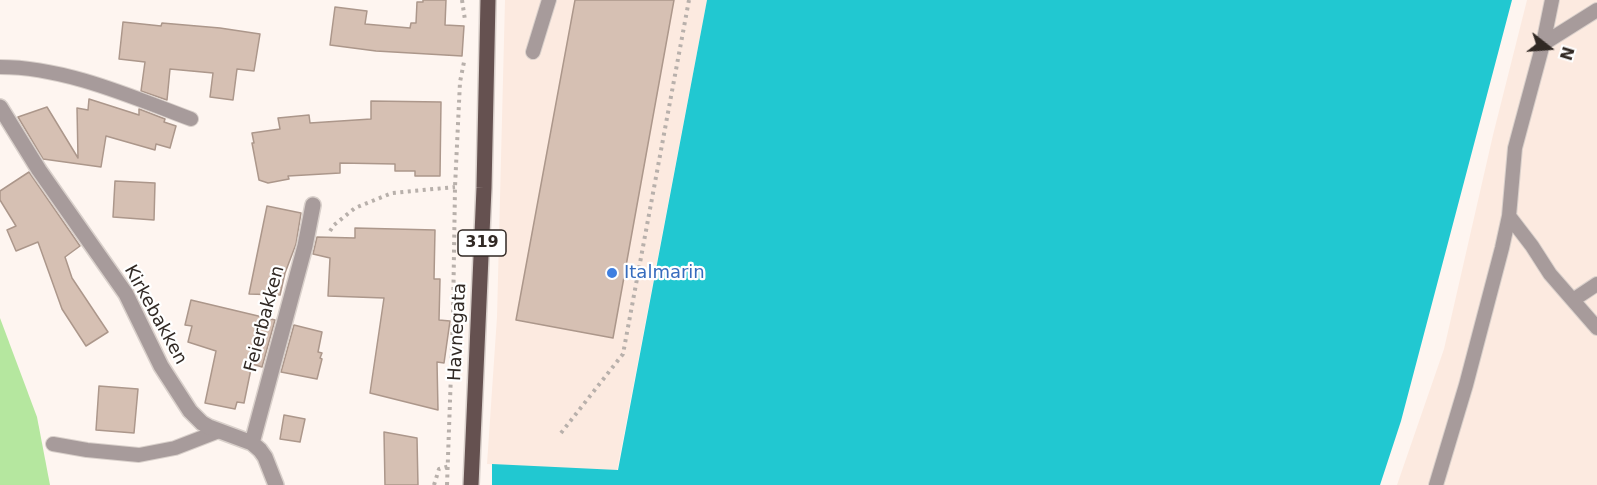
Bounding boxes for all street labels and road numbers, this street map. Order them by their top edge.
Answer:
road number: 319 [458,230,506,256]
street label: Kirkebakken [119,262,191,368]
street label: Feierbakken [240,264,290,374]
street label: Havnegata [445,282,471,382]

